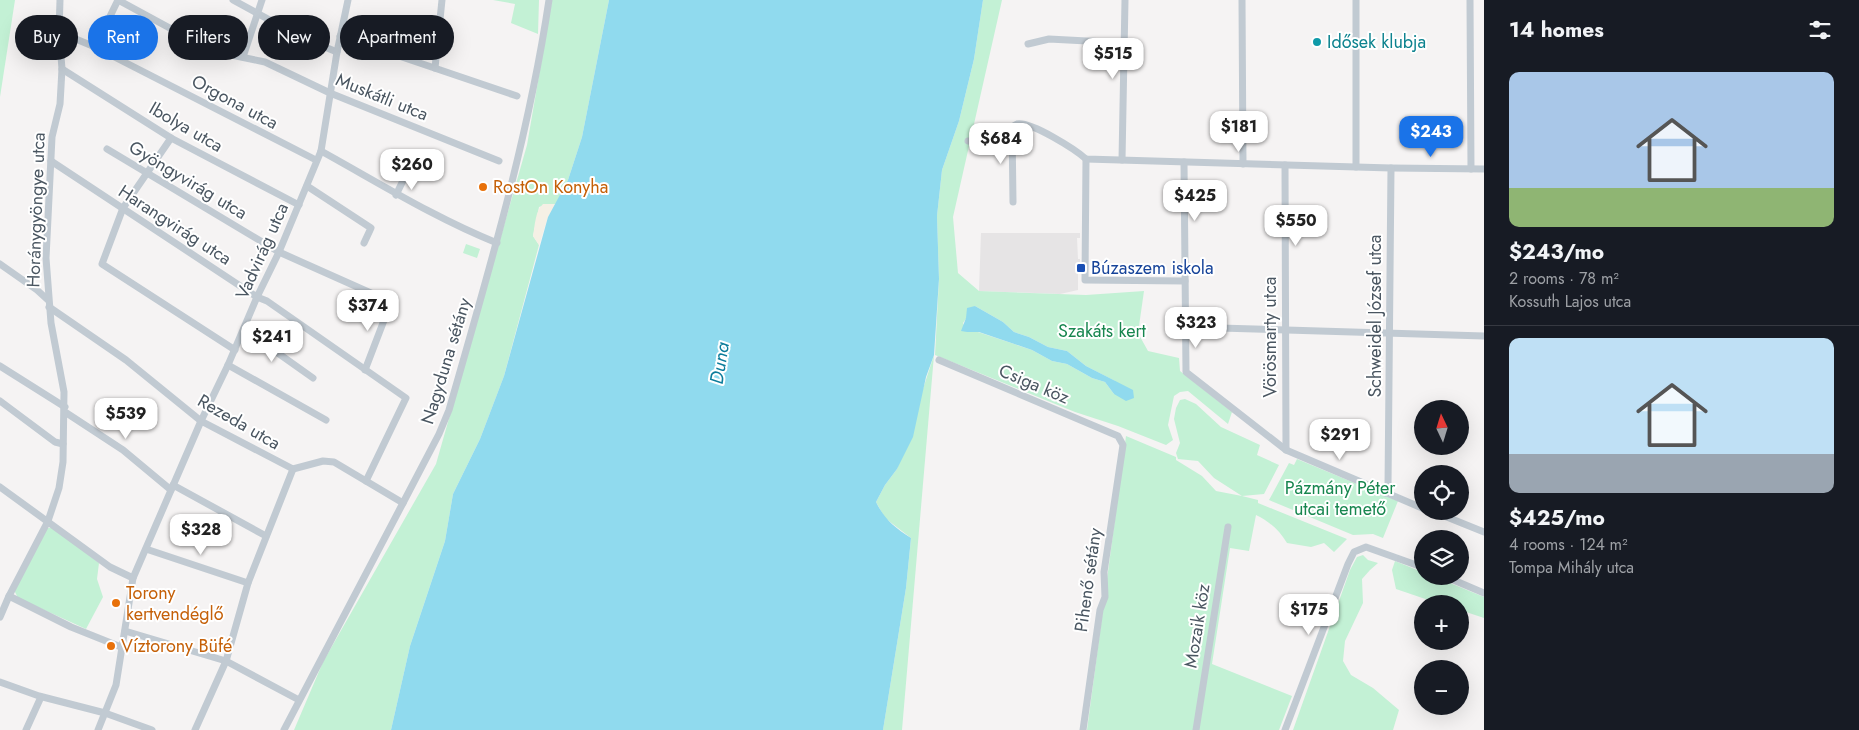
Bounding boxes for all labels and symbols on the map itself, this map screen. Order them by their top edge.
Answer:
place label: Idősek klubja [1327,29,1426,55]
marker: Idősek klubja [1311,36,1323,48]
pin: $515 [1083,38,1143,80]
street label: Muskátli utca [332,67,432,127]
street label: Orgona utca [187,68,283,136]
street label: Ibolya utca [144,95,228,159]
pin: $181 [1209,110,1269,153]
pin: $243 [1401,116,1461,158]
pin: $684 [971,122,1031,165]
street label: Horánygyöngye utca [20,132,52,288]
street label: Gyöngyvirág utca [124,134,252,226]
pin: $260 [382,148,442,191]
place label: RostOn Konyha [493,174,608,200]
street label: Harangvirág utca [113,179,237,271]
pin: $425 [1165,180,1225,222]
marker: RostOn Konyha [477,181,489,193]
street label: Vadvirág utca [229,199,295,303]
pin: $550 [1266,204,1326,247]
street label: Schweidel József utca [1362,234,1388,398]
place label: Búzaszem iskola [1091,255,1214,281]
marker: Búzaszem iskola [1075,262,1087,274]
street label: Vörösmarty utca [1257,277,1283,397]
pin: $374 [338,290,398,332]
street label: Nagyduna sétány [414,295,478,427]
pin: $323 [1166,306,1226,349]
park label: Szakáts kert [1058,318,1147,344]
pin: $241 [242,320,302,363]
water label: Duna [703,340,736,386]
street label: Csiga köz [995,358,1074,411]
street label: Rezeda utca [193,388,285,456]
pin: $539 [96,398,156,440]
north arrow [1414,400,1469,455]
pin: $291 [1310,418,1370,461]
park label: Pázmány Péter utcai temető [1285,475,1396,522]
pin: $328 [171,514,231,556]
street label: Pihenő sétány [1068,526,1108,634]
place label: Torony kertvendéglő [126,580,224,627]
street label: Mozaik köz [1178,582,1217,670]
pin: $175 [1279,594,1339,636]
marker: Torony kertvendéglő [110,597,122,609]
place label: Víztorony Büfé [121,633,232,659]
marker: Víztorony Büfé [105,640,117,652]

